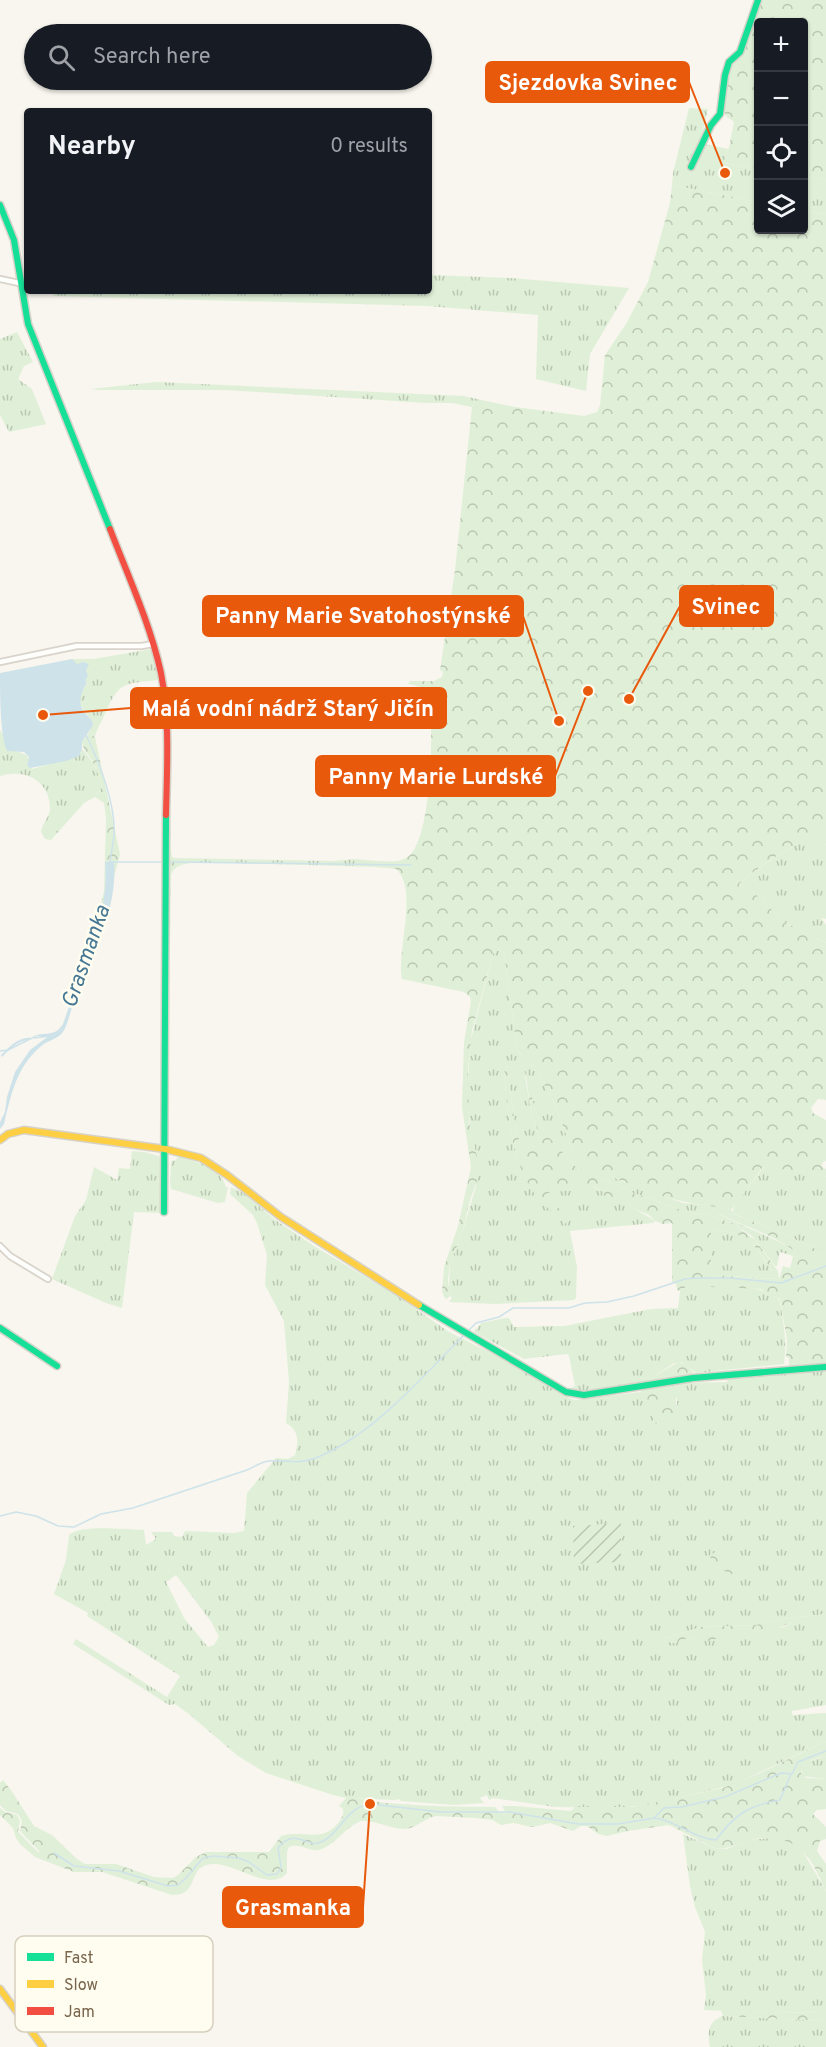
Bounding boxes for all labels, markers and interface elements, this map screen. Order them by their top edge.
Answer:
map controls [754,18,808,234]
button: + [754,18,808,72]
search box [24,24,432,90]
icon: search [45,41,78,74]
text: Search here [93,44,211,71]
callout: Sjezdovka Svinec [486,62,689,102]
text: Sjezdovka Svinec [498,71,678,98]
button: − [754,72,808,126]
button: locate [754,126,808,180]
text: Nearby [48,131,136,164]
text: 0 results [330,134,408,160]
button: layers [754,180,808,234]
callout: Svinec [680,586,773,626]
text: Svinec [692,595,760,622]
callout: Panny Marie Svatohostýnské [203,596,523,636]
text: Panny Marie Svatohostýnské [215,604,511,631]
callout: Malá vodní nádrž Starý Jičín [131,688,446,728]
text: Malá vodní nádrž Starý Jičín [142,697,434,724]
callout: Panny Marie Lurdské [316,756,555,796]
text: Panny Marie Lurdské [329,765,543,792]
water label: Grasmanka [57,901,117,1012]
callout: Grasmanka [223,1887,363,1927]
text: Grasmanka [235,1896,351,1923]
legend [15,1936,213,2032]
text: Fast [64,1949,94,1969]
text: Slow [64,1976,98,1996]
text: Jam [64,2003,95,2023]

